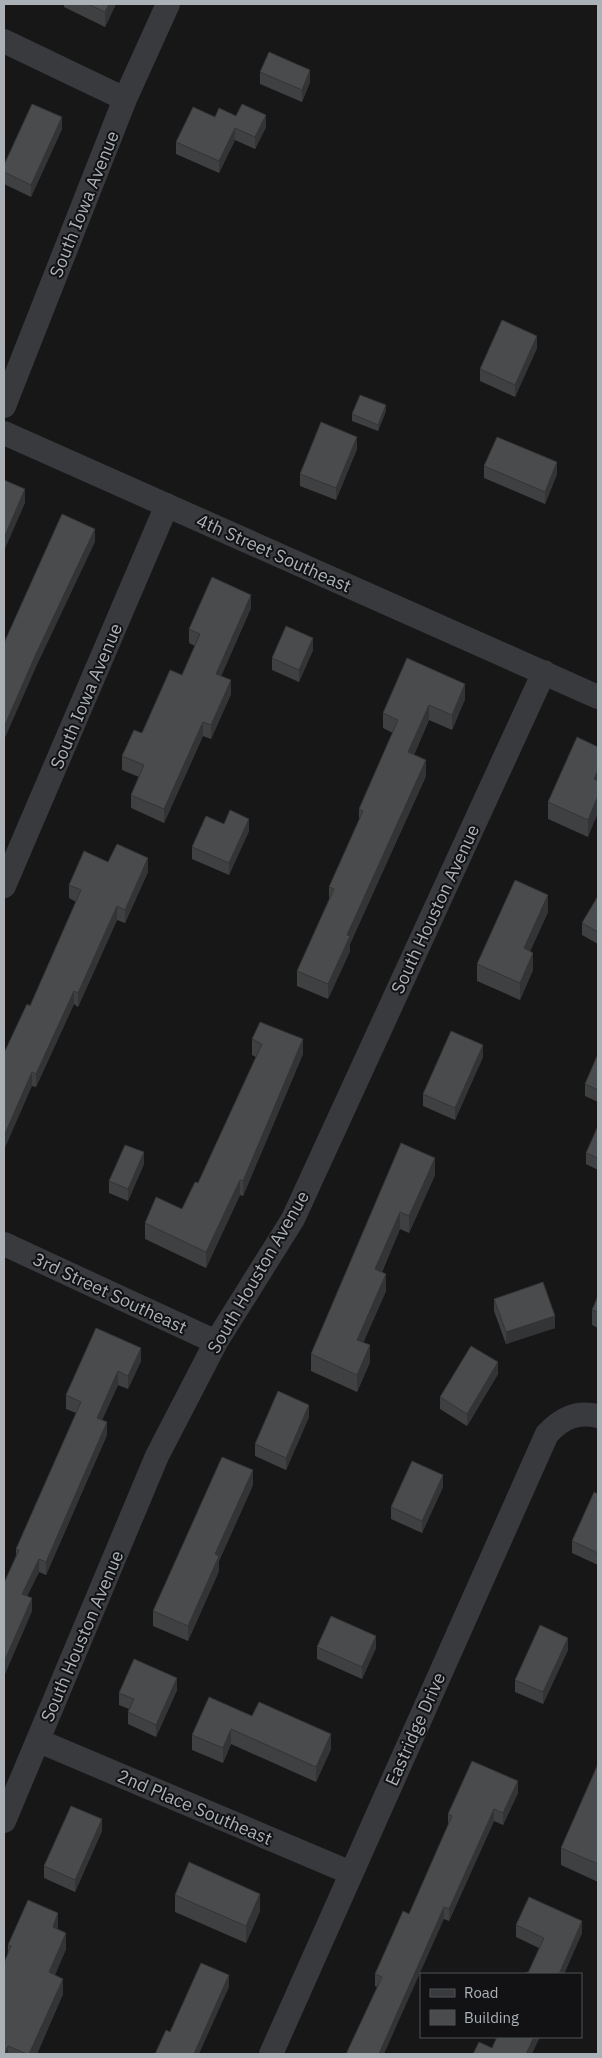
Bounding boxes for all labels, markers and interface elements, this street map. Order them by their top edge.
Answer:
street label: South Iowa Avenue [44,127,124,281]
street label: 4th Street Southeast [193,509,355,597]
street label: South Iowa Avenue [45,619,127,772]
street label: South Houston Avenue [386,821,484,997]
street label: South Houston Avenue [202,1186,314,1357]
street label: 3rd Street Southeast [29,1247,191,1339]
street label: South Houston Avenue [35,1547,129,1725]
street label: Eastridge Drive [380,1669,450,1789]
street label: 2nd Place Southeast [114,1764,276,1850]
legend [420,1973,582,2038]
text: Road [464,1983,499,2002]
text: Building [464,2008,519,2027]

